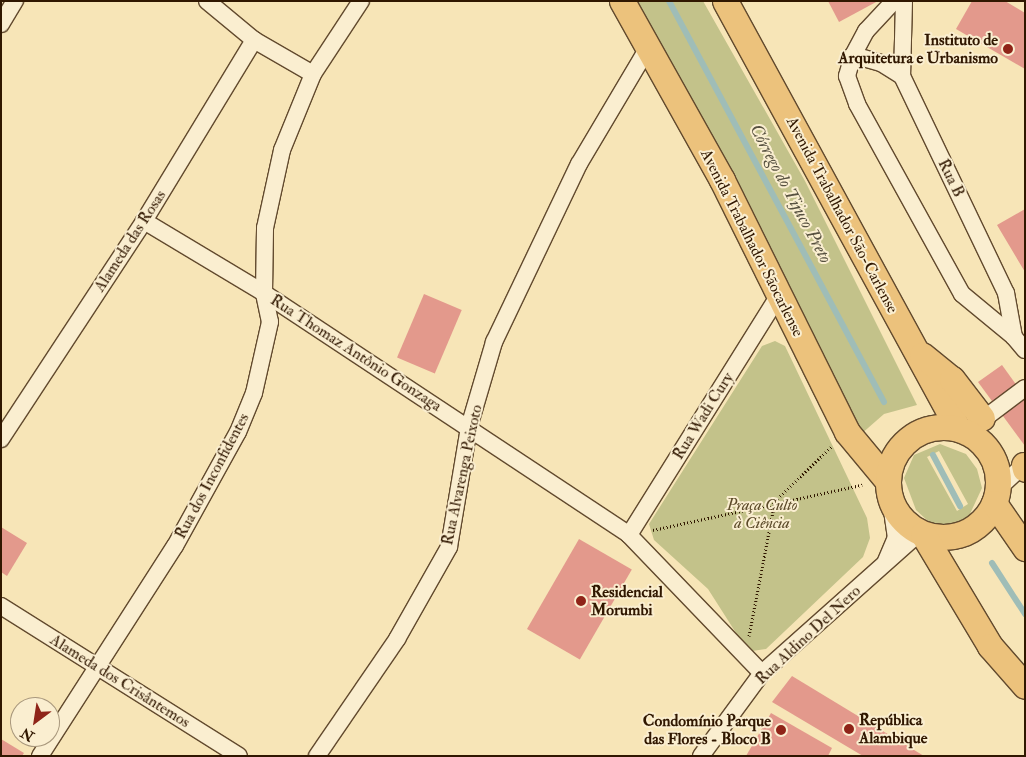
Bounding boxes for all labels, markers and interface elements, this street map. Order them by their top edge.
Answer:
place label: Instituto de Arquitetura e Urbanismo [838,30,998,68]
marker: Instituto de Arquitetura e Urbanismo [1002,43,1014,55]
street label: Avenida Trabalhador São-Carlense [782,113,902,317]
water label: Córrego do Tijuco Preto [744,121,836,267]
street label: Avenida Trabalhador Sãocarlense [696,146,808,340]
street label: Rua B [934,156,968,200]
street label: Alameda das Rosas [90,186,170,296]
street label: Rua Thomaz Antônio Gonzaga [267,290,445,416]
street label: Rua Wadi Cury [669,369,737,463]
street label: Rua Alvarenga Peixoto [438,403,486,547]
street label: Rua dos Inconfidentes [171,410,253,542]
park label: Praça Culto à Ciência [727,495,797,533]
street label: Rua Aldino Del Nero [752,581,864,689]
place label: Residencial Morumbi [591,582,663,620]
marker: Residencial Morumbi [575,595,587,607]
street label: Alameda dos Crisântemos [46,630,194,732]
north arrow [10,697,60,747]
place label: República Alambique [859,710,927,748]
place label: Condomínio Parque das Flores - Bloco B [643,711,771,749]
marker: República Alambique [843,723,855,735]
text: N [18,724,37,745]
marker: Condomínio Parque das Flores - Bloco B [775,724,787,736]

